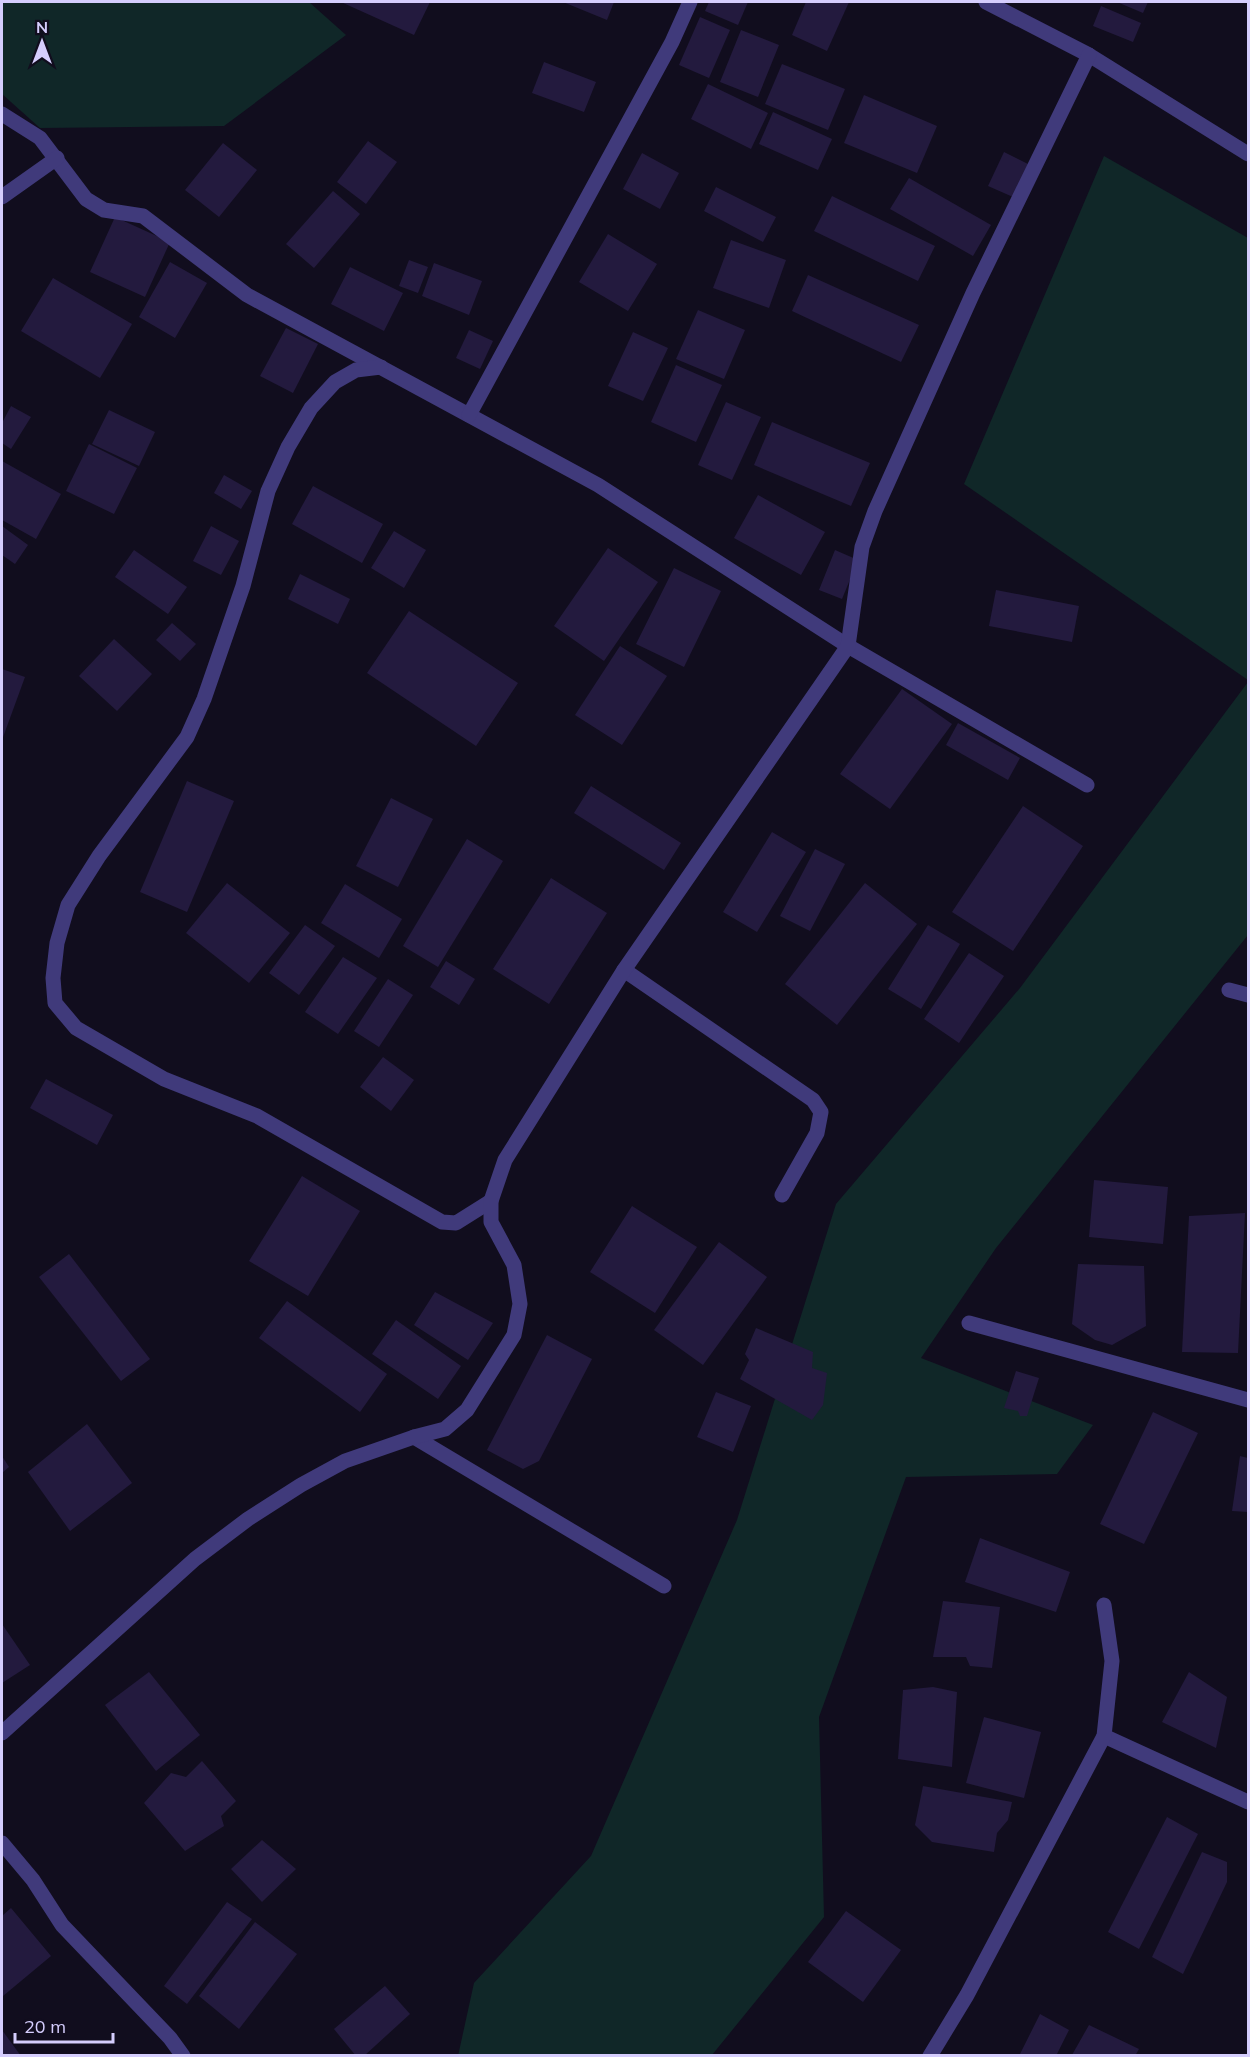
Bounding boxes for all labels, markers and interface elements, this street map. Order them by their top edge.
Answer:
north arrow [12,12,72,72]
text: N [36,17,48,37]
scale bar [15,2006,112,2044]
text: 20 m [24,2015,66,2038]

